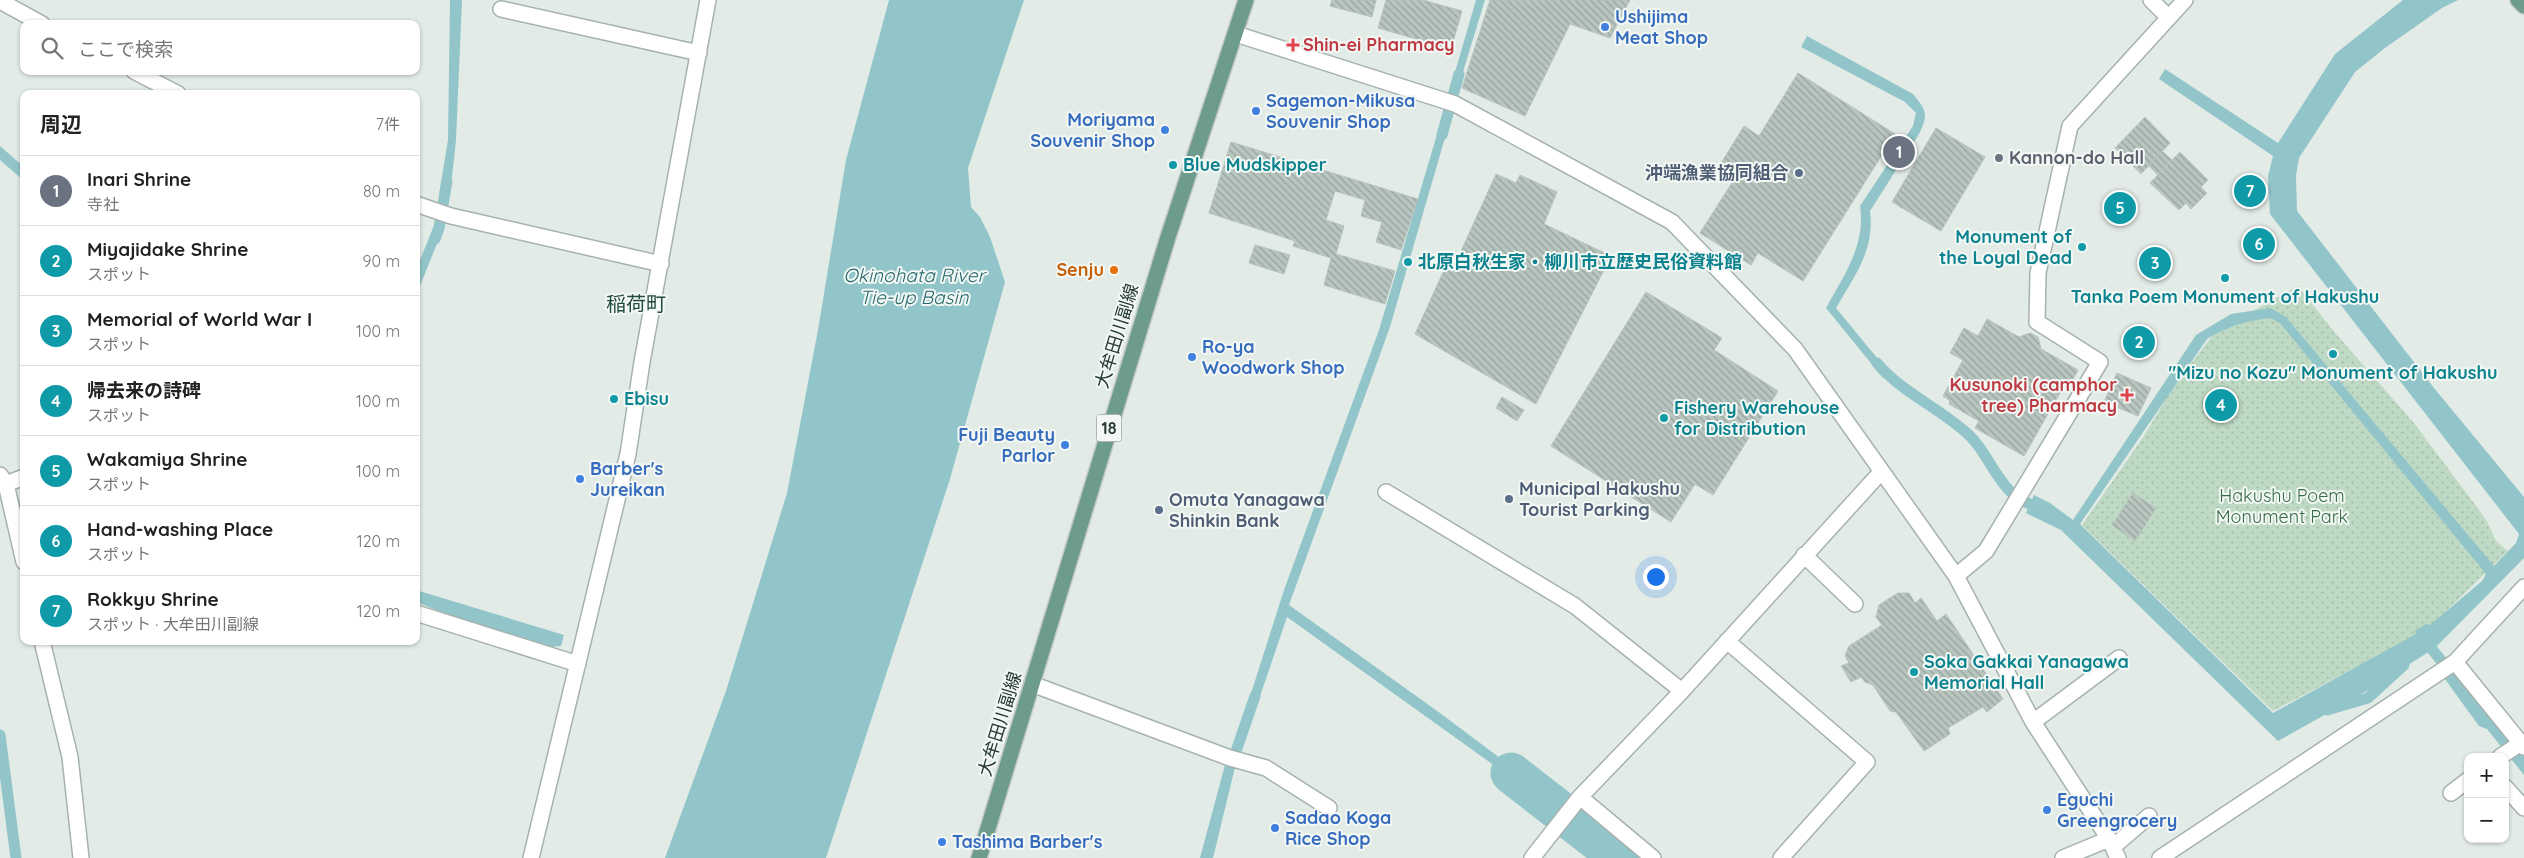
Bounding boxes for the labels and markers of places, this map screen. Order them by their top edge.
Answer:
place label: Ushijima Meat Shop [1615,5,1708,49]
marker: Ushijima Meat Shop [1599,21,1611,33]
place label: Shin-ei Pharmacy [1303,33,1455,56]
marker: Shin-ei Pharmacy [1287,39,1299,51]
place label: Sagemon-Mikusa Souvenir Shop [1266,89,1415,133]
marker: Sagemon-Mikusa Souvenir Shop [1250,105,1262,117]
place label: Moriyama Souvenir Shop [1030,108,1155,152]
marker: Moriyama Souvenir Shop [1159,124,1171,136]
pin: 1 [1883,133,1915,171]
place label: Kannon-do Hall [2009,146,2144,169]
marker: Kannon-do Hall [1993,152,2005,164]
place label: Blue Mudskipper [1183,153,1327,176]
marker: Blue Mudskipper [1167,159,1179,171]
place label: 沖端漁業協同組合 [1645,161,1789,184]
marker: 沖端漁業協同組合 [1793,167,1805,179]
pin: 7 [2234,172,2266,210]
pin: 5 [2104,189,2136,227]
place label: Monument of the Loyal Dead [1939,225,2072,269]
pin: 6 [2243,225,2275,263]
marker: Monument of the Loyal Dead [2076,241,2088,253]
pin: 3 [2139,244,2171,282]
place label: 北原白秋生家・柳川市立歴史民俗資料館 [1418,250,1742,273]
marker: 北原白秋生家・柳川市立歴史民俗資料館 [1402,256,1414,268]
place label: Senju [1056,258,1104,281]
marker: Senju [1108,264,1120,276]
marker: Tanka Poem Monument of Hakushu [2219,272,2231,284]
place label: Tanka Poem Monument of Hakushu [2071,285,2379,308]
pin: 2 [2123,323,2155,361]
place label: Ro-ya Woodwork Shop [1202,335,1344,379]
marker: "Mizu no Kozu" Monument of Hakushu [2327,348,2339,360]
marker: Ro-ya Woodwork Shop [1186,351,1198,363]
place label: "Mizu no Kozu" Monument of Hakushu [2168,361,2498,384]
place label: Kusunoki (camphor tree) Pharmacy [1950,373,2117,417]
pin: 4 [2205,386,2237,424]
place label: Ebisu [624,387,669,410]
marker: Kusunoki (camphor tree) Pharmacy [2121,389,2133,401]
marker: Ebisu [608,393,620,405]
place label: Fishery Warehouse for Distribution [1674,396,1839,440]
marker: Fishery Warehouse for Distribution [1658,412,1670,424]
place label: Fuji Beauty Parlor [958,423,1055,467]
marker: Fuji Beauty Parlor [1059,439,1071,451]
place label: Barber's Jureikan [590,457,665,501]
marker: Barber's Jureikan [574,473,586,485]
place label: Municipal Hakushu Tourist Parking [1519,477,1680,521]
place label: Omuta Yanagawa Shinkin Bank [1169,488,1325,532]
marker: Municipal Hakushu Tourist Parking [1503,493,1515,505]
marker: Omuta Yanagawa Shinkin Bank [1153,504,1165,516]
place label: Soka Gakkai Yanagawa Memorial Hall [1924,650,2129,694]
marker: Soka Gakkai Yanagawa Memorial Hall [1908,666,1920,678]
place label: Eguchi Greengrocery [2057,788,2177,832]
marker: Eguchi Greengrocery [2041,804,2053,816]
place label: Sadao Koga Rice Shop [1285,806,1391,850]
marker: Sadao Koga Rice Shop [1269,822,1281,834]
place label: Tashima Barber's [952,830,1103,853]
marker: Tashima Barber's [936,836,948,848]

